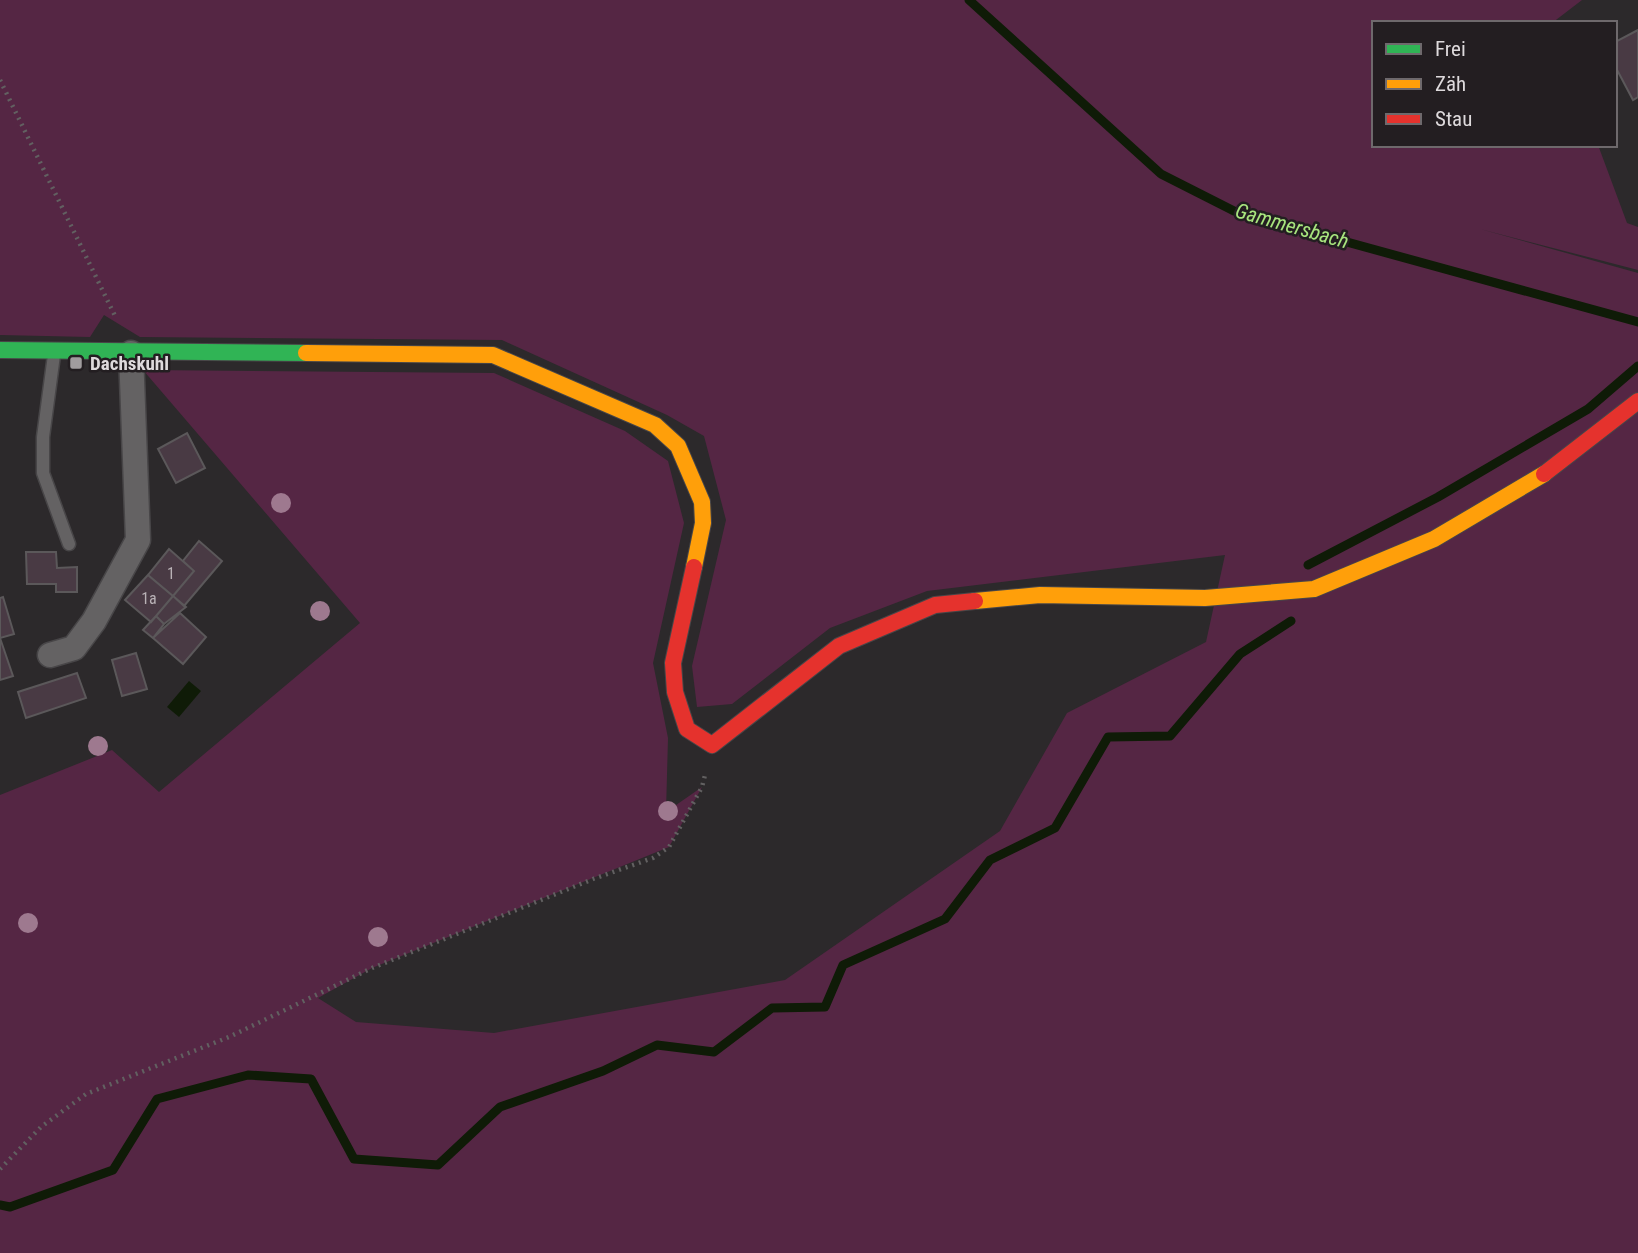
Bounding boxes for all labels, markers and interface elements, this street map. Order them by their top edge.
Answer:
legend [1372,21,1617,147]
text: Frei [1435,37,1466,61]
text: Zäh [1435,72,1466,96]
text: Stau [1435,107,1472,131]
water label: Gammersbach [1233,198,1351,254]
place label: Dachskuhl [90,352,169,375]
marker: Dachskuhl [68,355,84,371]
house number: 1 [167,564,175,583]
house number: 1a [141,589,157,608]

